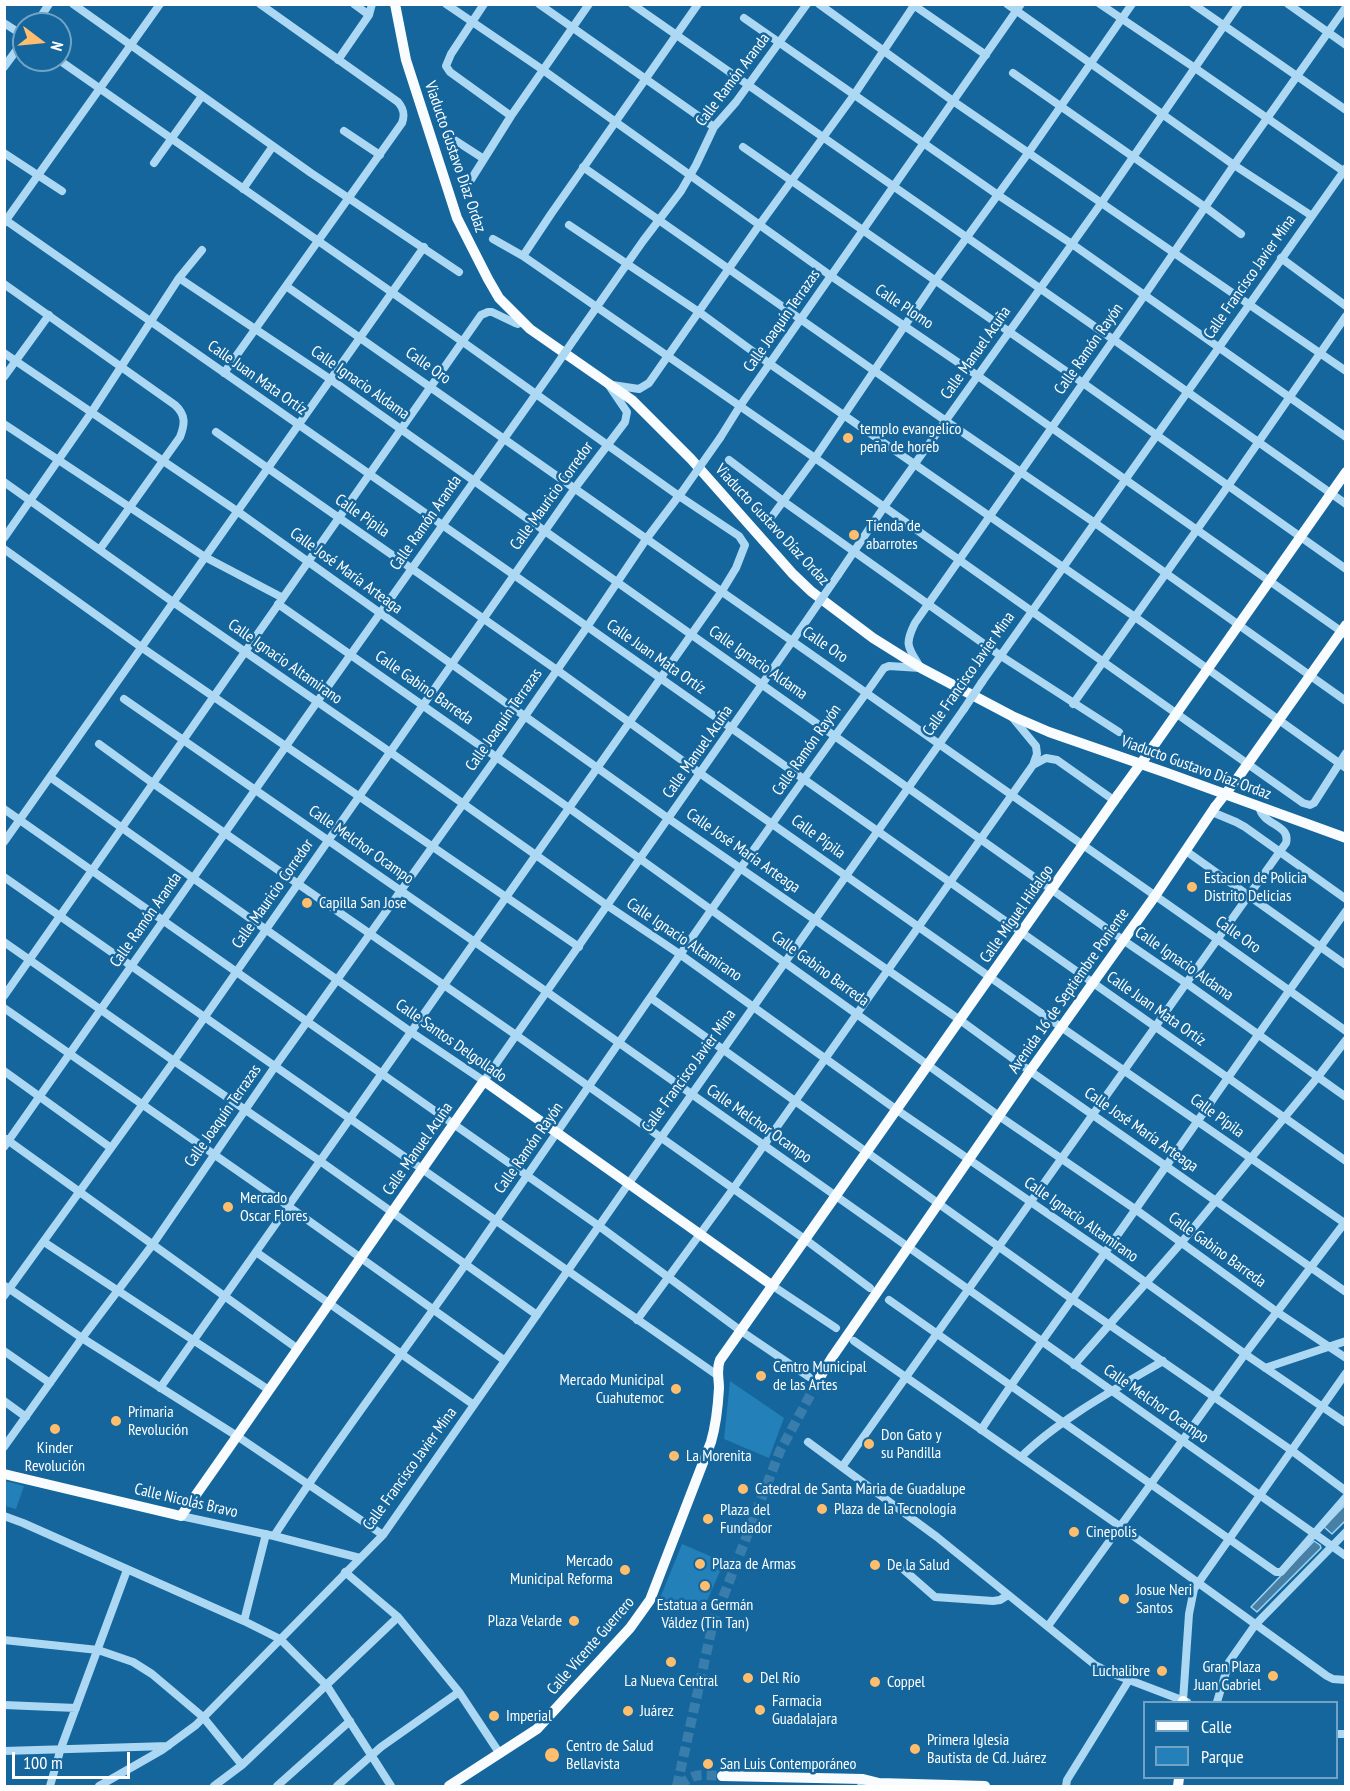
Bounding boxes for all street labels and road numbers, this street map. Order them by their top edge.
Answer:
street label: Calle Ramón Aranda [692,30,774,130]
street label: Viaducto Gustavo Díaz Ordaz [420,79,490,235]
street label: Calle Francisco Javier Mina [1200,211,1300,343]
street label: Calle Joaquín Terrazas [740,266,824,376]
street label: Calle Plomo [871,281,937,333]
street label: Calle Ramón Rayón [1050,300,1128,398]
street label: Calle Manuel Acuña [937,303,1015,403]
street label: Calle Juan Mata Ortíz [204,337,310,419]
street label: Calle Ignacio Aldama [307,342,413,424]
street label: Calle Oro [402,343,454,389]
street label: Calle Mauricio Corredor [506,438,598,554]
street label: Viaducto Gustavo Díaz Ordaz [711,460,833,590]
street label: Calle Ramón Aranda [386,472,466,574]
street label: Calle Pípila [331,490,393,542]
street label: Calle José María Arteaga [286,524,406,618]
street label: Calle Francisco Javier Mina [919,608,1019,740]
street label: Calle Ignacio Altamirano [224,615,346,709]
street label: Calle Juan Mata Ortíz [603,616,709,698]
street label: Calle Ignacio Aldama [705,622,811,704]
street label: Calle Oro [798,623,852,667]
street label: Calle Gabino Barreda [371,647,477,729]
street label: Calle Joaquín Terrazas [462,665,546,775]
street label: Calle Ramón Rayón [768,701,846,799]
street label: Calle Manuel Acuña [659,702,737,802]
street label: Viaducto Gustavo Díaz Ordaz [1118,732,1274,804]
street label: Calle Melchor Ocampo [305,802,417,888]
street label: Calle José María Arteaga [682,805,804,897]
street label: Calle Pípila [787,811,849,863]
street label: Calle Mauricio Corredor [228,836,318,952]
street label: Calle Miguel Hidalgo [976,861,1058,967]
street label: Calle Ramón Aranda [106,869,186,971]
street label: Calle Ignacio Altamirano [623,894,745,986]
street label: Avenida 16 de Septiembre Poniente [1005,905,1133,1077]
street label: Calle Oro [1212,912,1264,958]
street label: Calle Ignacio Aldama [1131,923,1237,1005]
street label: Calle Gabino Barreda [768,927,872,1011]
street label: Calle Juan Mata Ortíz [1103,968,1209,1050]
street label: Calle Santos Delgollado [392,995,510,1087]
street label: Calle Francisco Javier Mina [638,1006,740,1136]
street label: Calle Joaquín Terrazas [181,1061,265,1171]
street label: Calle Melchor Ocampo [703,1081,815,1167]
street label: Calle José María Arteaga [1080,1084,1202,1176]
street label: Calle Pípila [1186,1090,1248,1142]
street label: Calle Manuel Acuña [379,1099,457,1199]
street label: Calle Ramón Rayón [490,1099,568,1197]
street label: Calle Ignacio Altamirano [1020,1173,1142,1267]
street label: Calle Gabino Barreda [1165,1208,1269,1292]
street label: Calle Melchor Ocampo [1100,1361,1212,1447]
street label: Calle Francisco Javier Mina [359,1404,461,1534]
street label: Calle Nicolás Bravo [132,1480,240,1522]
street label: Calle Vicente Guerrero [543,1593,639,1699]

